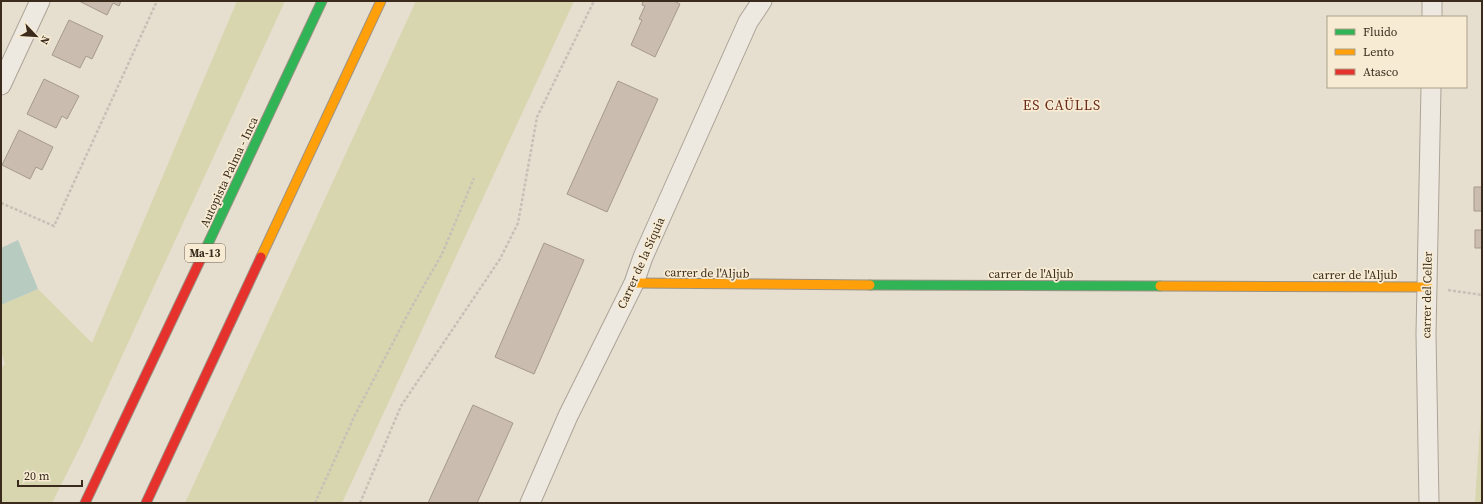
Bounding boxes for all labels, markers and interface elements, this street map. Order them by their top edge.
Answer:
north arrow [16,16,56,56]
legend [1327,16,1467,88]
text: Fluido [1363,24,1398,40]
text: N [36,33,53,47]
text: Lento [1363,44,1394,60]
text: Atasco [1363,64,1399,80]
district label: ES CAÜLLS [1023,95,1101,115]
street label: Autopista Palma - Inca [196,113,262,230]
street label: Carrer de la Síquia [614,214,669,311]
road number: Ma-13 [185,244,225,262]
street label: carrer del Celler [1418,251,1436,339]
street label: carrer de l'Aljub [664,264,750,282]
street label: carrer de l'Aljub [989,266,1074,282]
street label: carrer de l'Aljub [1313,267,1398,283]
scale bar [18,462,82,488]
text: 20 m [24,468,50,484]

